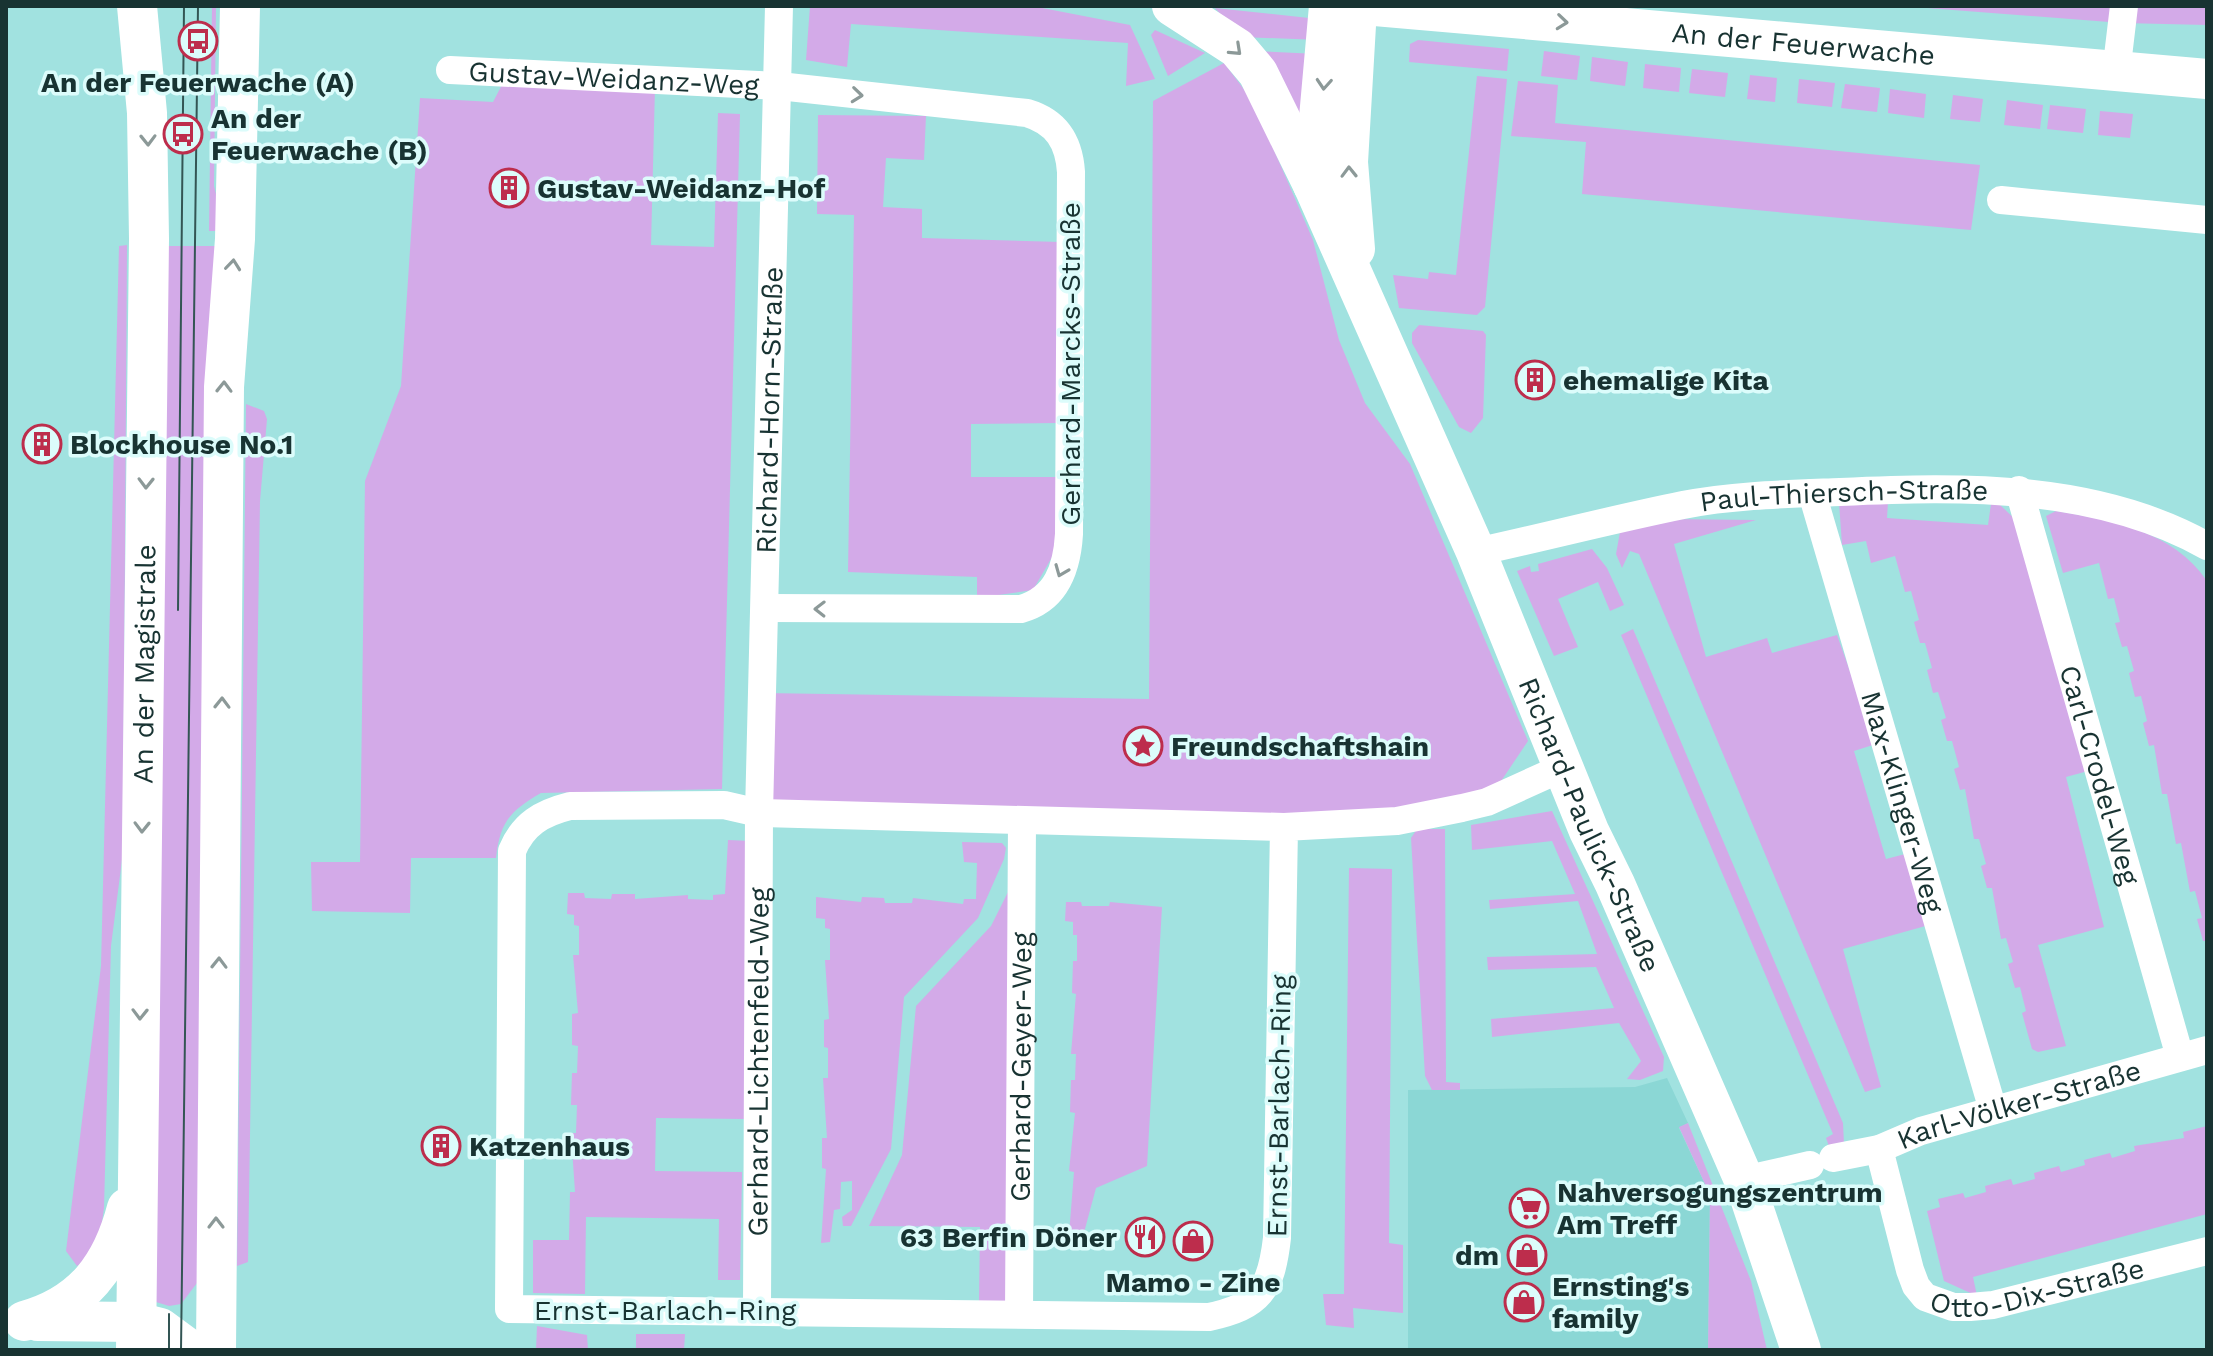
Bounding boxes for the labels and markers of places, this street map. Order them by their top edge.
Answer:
bus stop icon: An der Feuerwache (A) [177,20,219,62]
place label: An der Feuerwache (A) [41,66,355,99]
place label: An der Feuerwache (B) [211,102,428,167]
bus stop icon: An der Feuerwache (B) [162,113,204,155]
building icon: Gustav-Weidanz-Hof [488,167,530,209]
place label: Gustav-Weidanz-Hof [537,172,826,205]
building icon: ehemalige Kita [1514,359,1556,401]
place label: ehemalige Kita [1563,364,1770,397]
building icon: Blockhouse No.1 [21,423,63,465]
place label: Blockhouse No.1 [70,428,293,461]
place icon: Freundschaftshain [1122,725,1164,767]
place label: Freundschaftshain [1171,730,1429,763]
building icon: Katzenhaus [420,1125,462,1167]
place label: Katzenhaus [469,1130,630,1163]
place label: Nahversogungszentrum Am Treff [1557,1176,1883,1241]
supermarket icon: Nahversogungszentrum Am Treff [1508,1187,1550,1229]
restaurant icon: 63 Berfin Döner [1124,1216,1166,1258]
shop icon: Mamo - Zine [1172,1220,1214,1262]
place label: 63 Berfin Döner [900,1221,1117,1254]
shop icon: dm [1506,1234,1548,1276]
place label: dm [1455,1239,1499,1272]
place label: Mamo - Zine [1105,1266,1281,1299]
place label: Ernsting's family [1552,1270,1689,1335]
shop icon: Ernsting's family [1503,1281,1545,1323]

